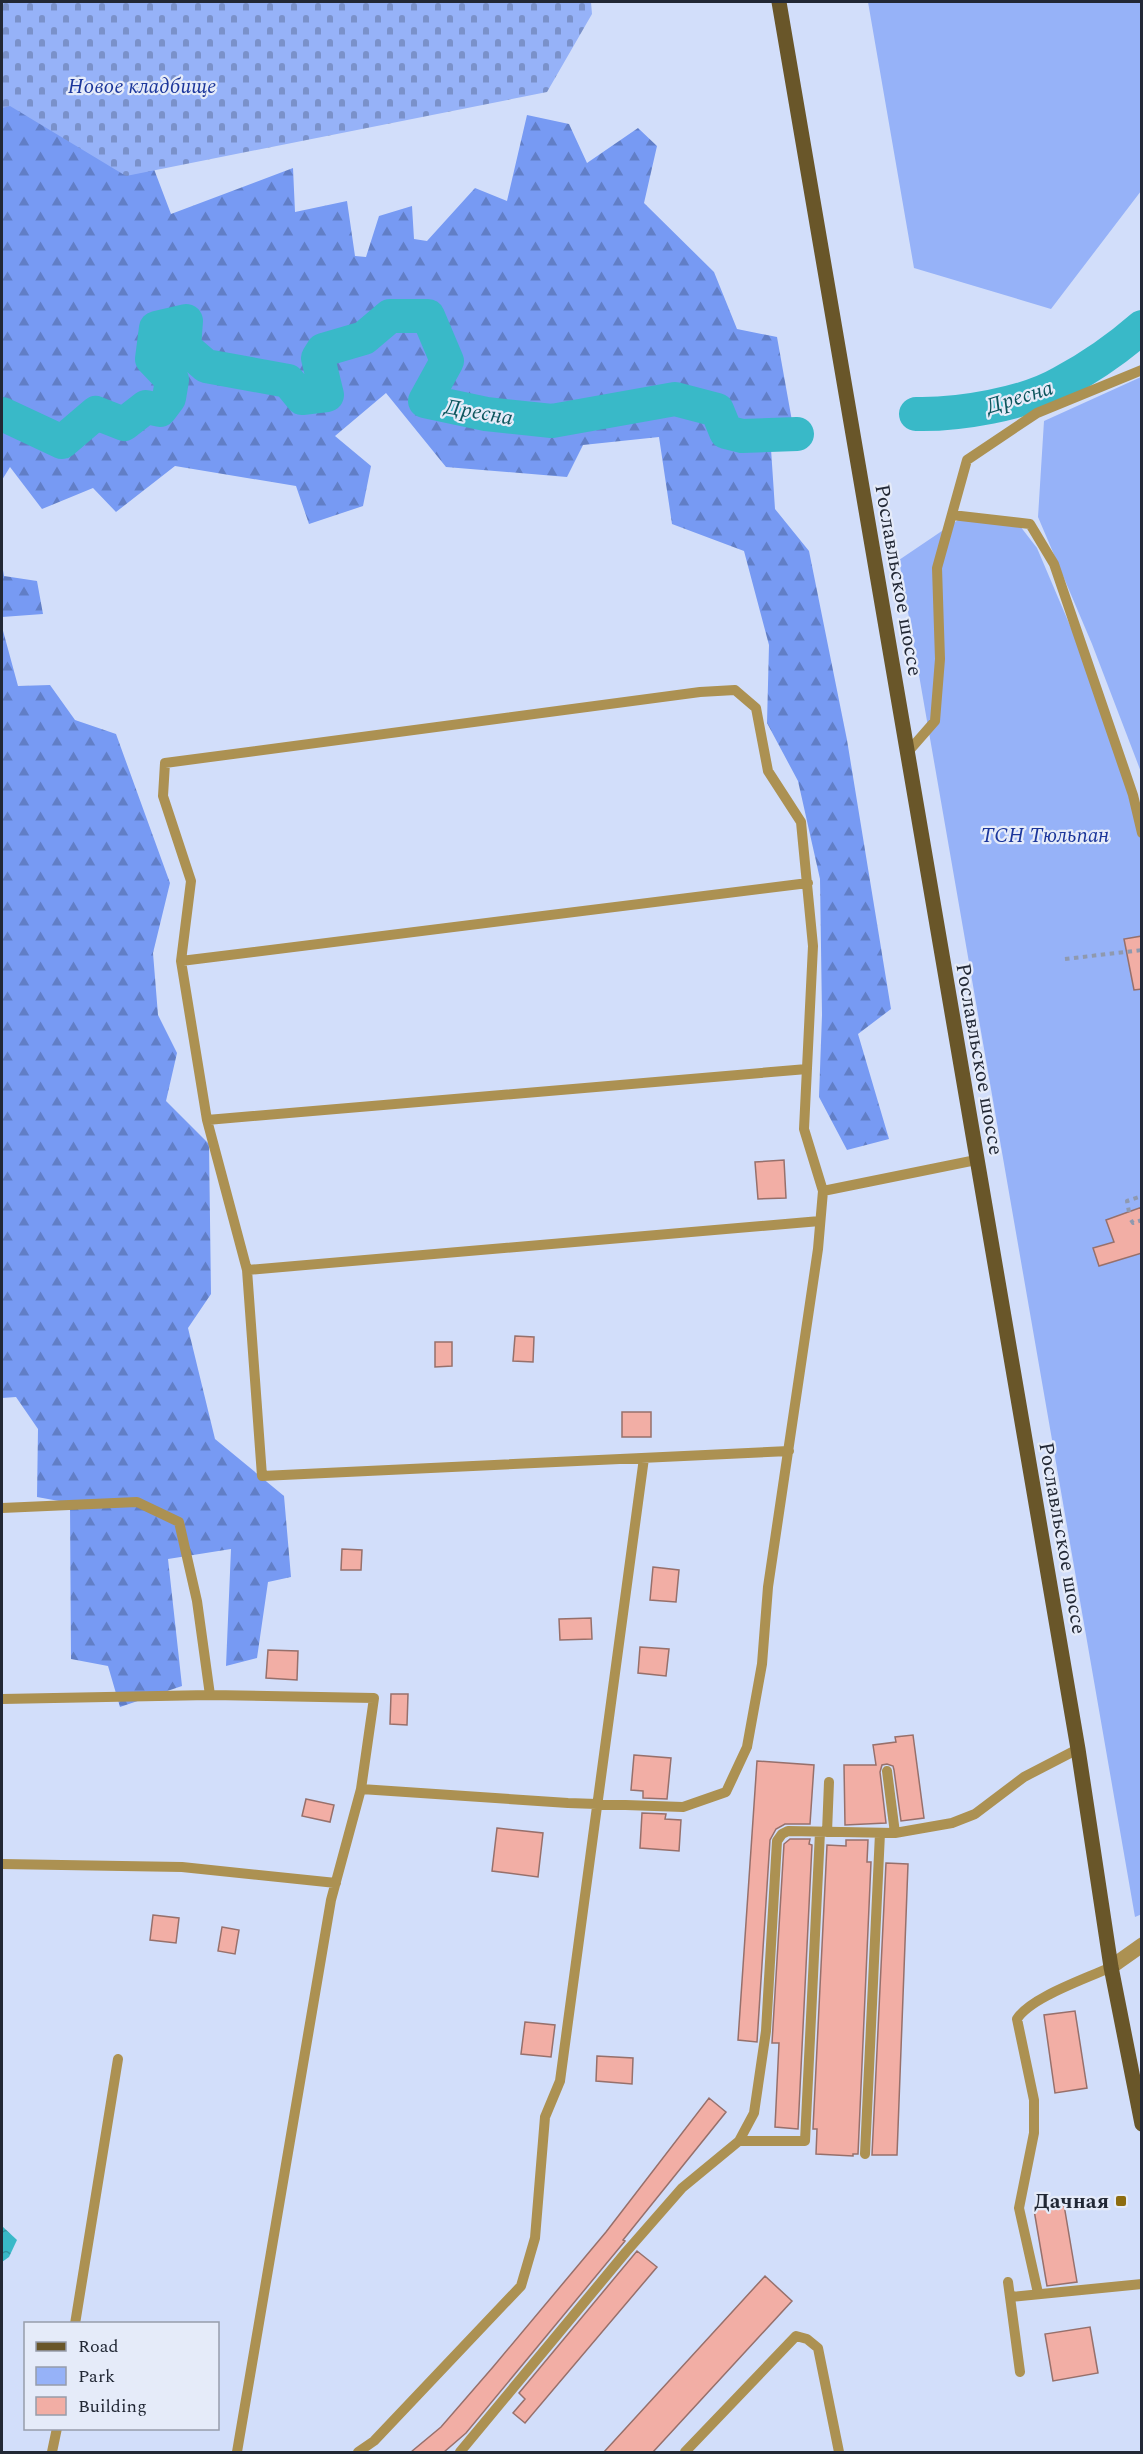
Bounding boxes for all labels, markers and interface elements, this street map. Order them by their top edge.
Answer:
park label: Новое кладбище [68,71,216,103]
water label: Дресна [981,372,1057,424]
water label: Дресна [441,390,516,435]
street label: Рославльское шоссе [865,482,931,679]
park label: ТСН Тюльпан [981,820,1109,852]
street label: Рославльское шоссе [946,961,1012,1158]
street label: Рославльское шоссе [1029,1440,1095,1637]
place label: Дачная [1034,2186,1109,2218]
marker: Дачная [1114,2194,1128,2208]
legend [24,2322,219,2430]
text: Road [78,2333,119,2360]
text: Park [78,2363,115,2390]
text: Building [78,2393,147,2420]

